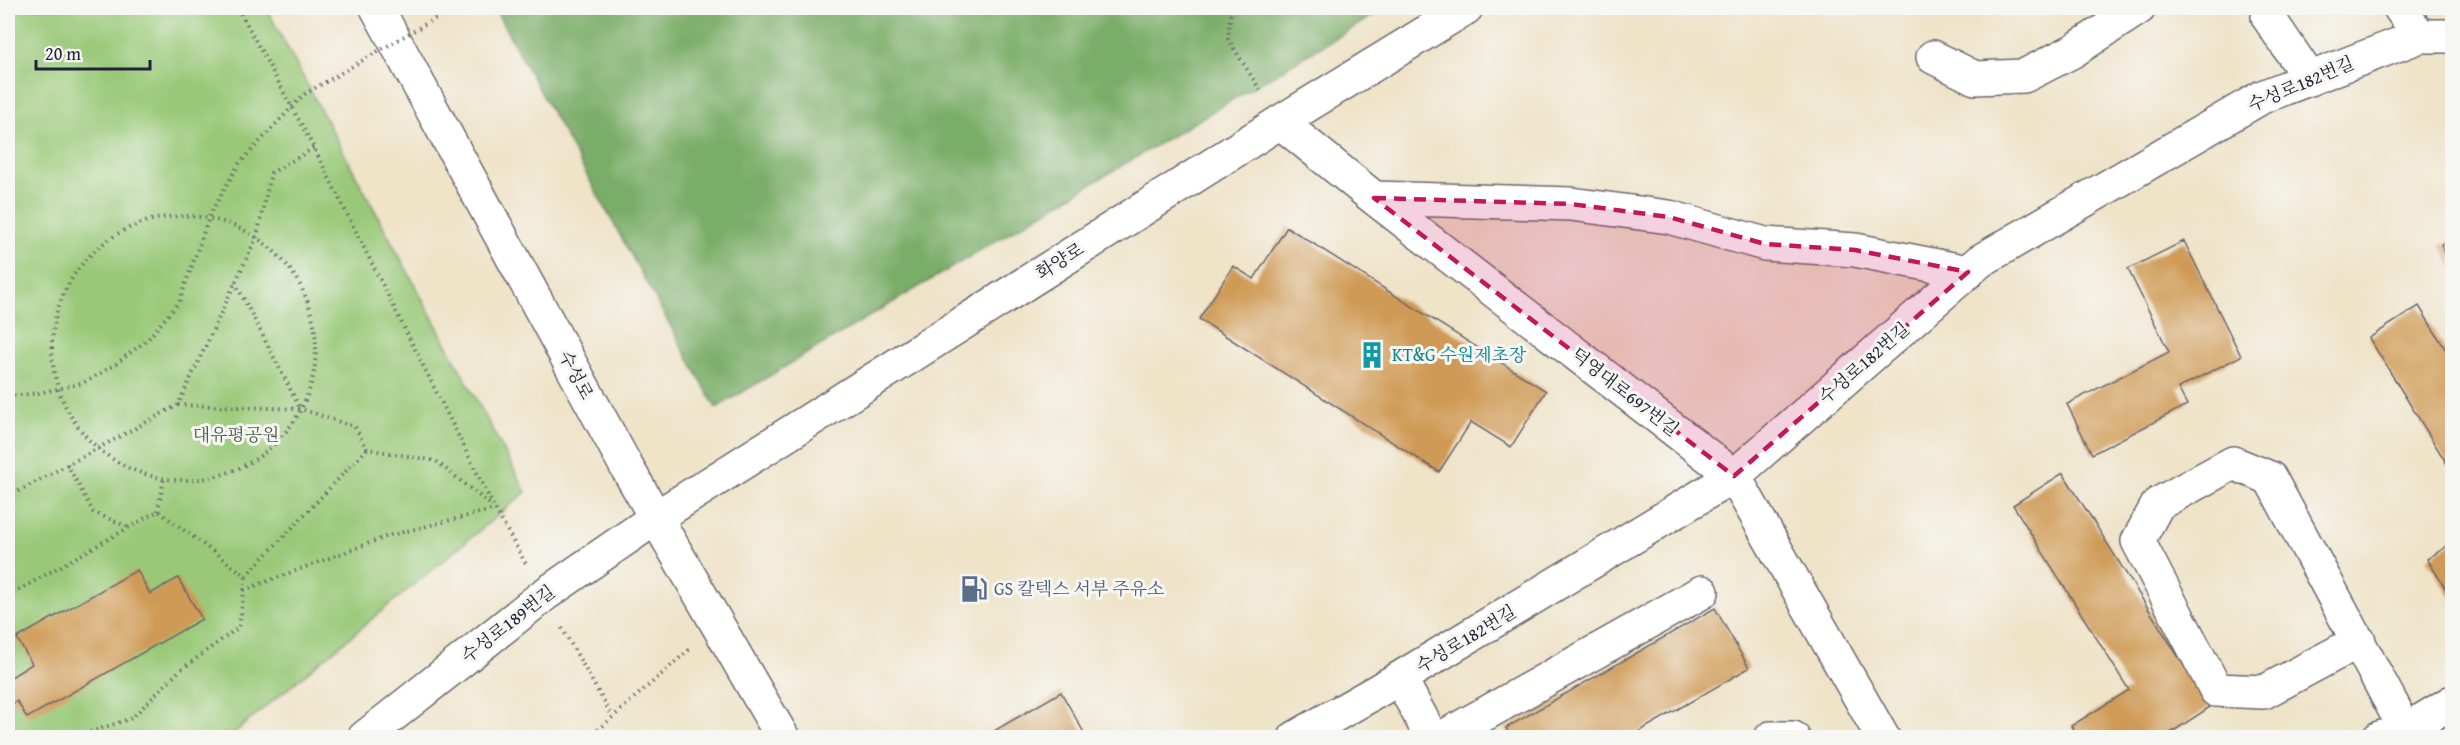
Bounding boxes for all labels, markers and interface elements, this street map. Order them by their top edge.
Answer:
scale bar [36,33,150,71]
text: 20 m [45,40,81,67]
street label: 수성로182번길 [2244,49,2358,118]
street label: 화양로 [1030,235,1089,286]
street label: 수성로182번길 [1812,315,1915,410]
building icon: KT&G 수원제초장 [1357,340,1387,370]
place label: KT&G 수원제초장 [1392,341,1527,368]
street label: 덕영대로697번길 [1566,341,1685,442]
street label: 수성로 [552,345,601,404]
park label: 대유평공원 [193,421,279,448]
fuel station icon: GS 칼텍스 서부 주유소 [959,574,989,604]
place label: GS 칼텍스 서부 주유소 [994,575,1164,602]
street label: 수성로189번길 [455,578,561,669]
street label: 수성로182번길 [1410,598,1521,679]

